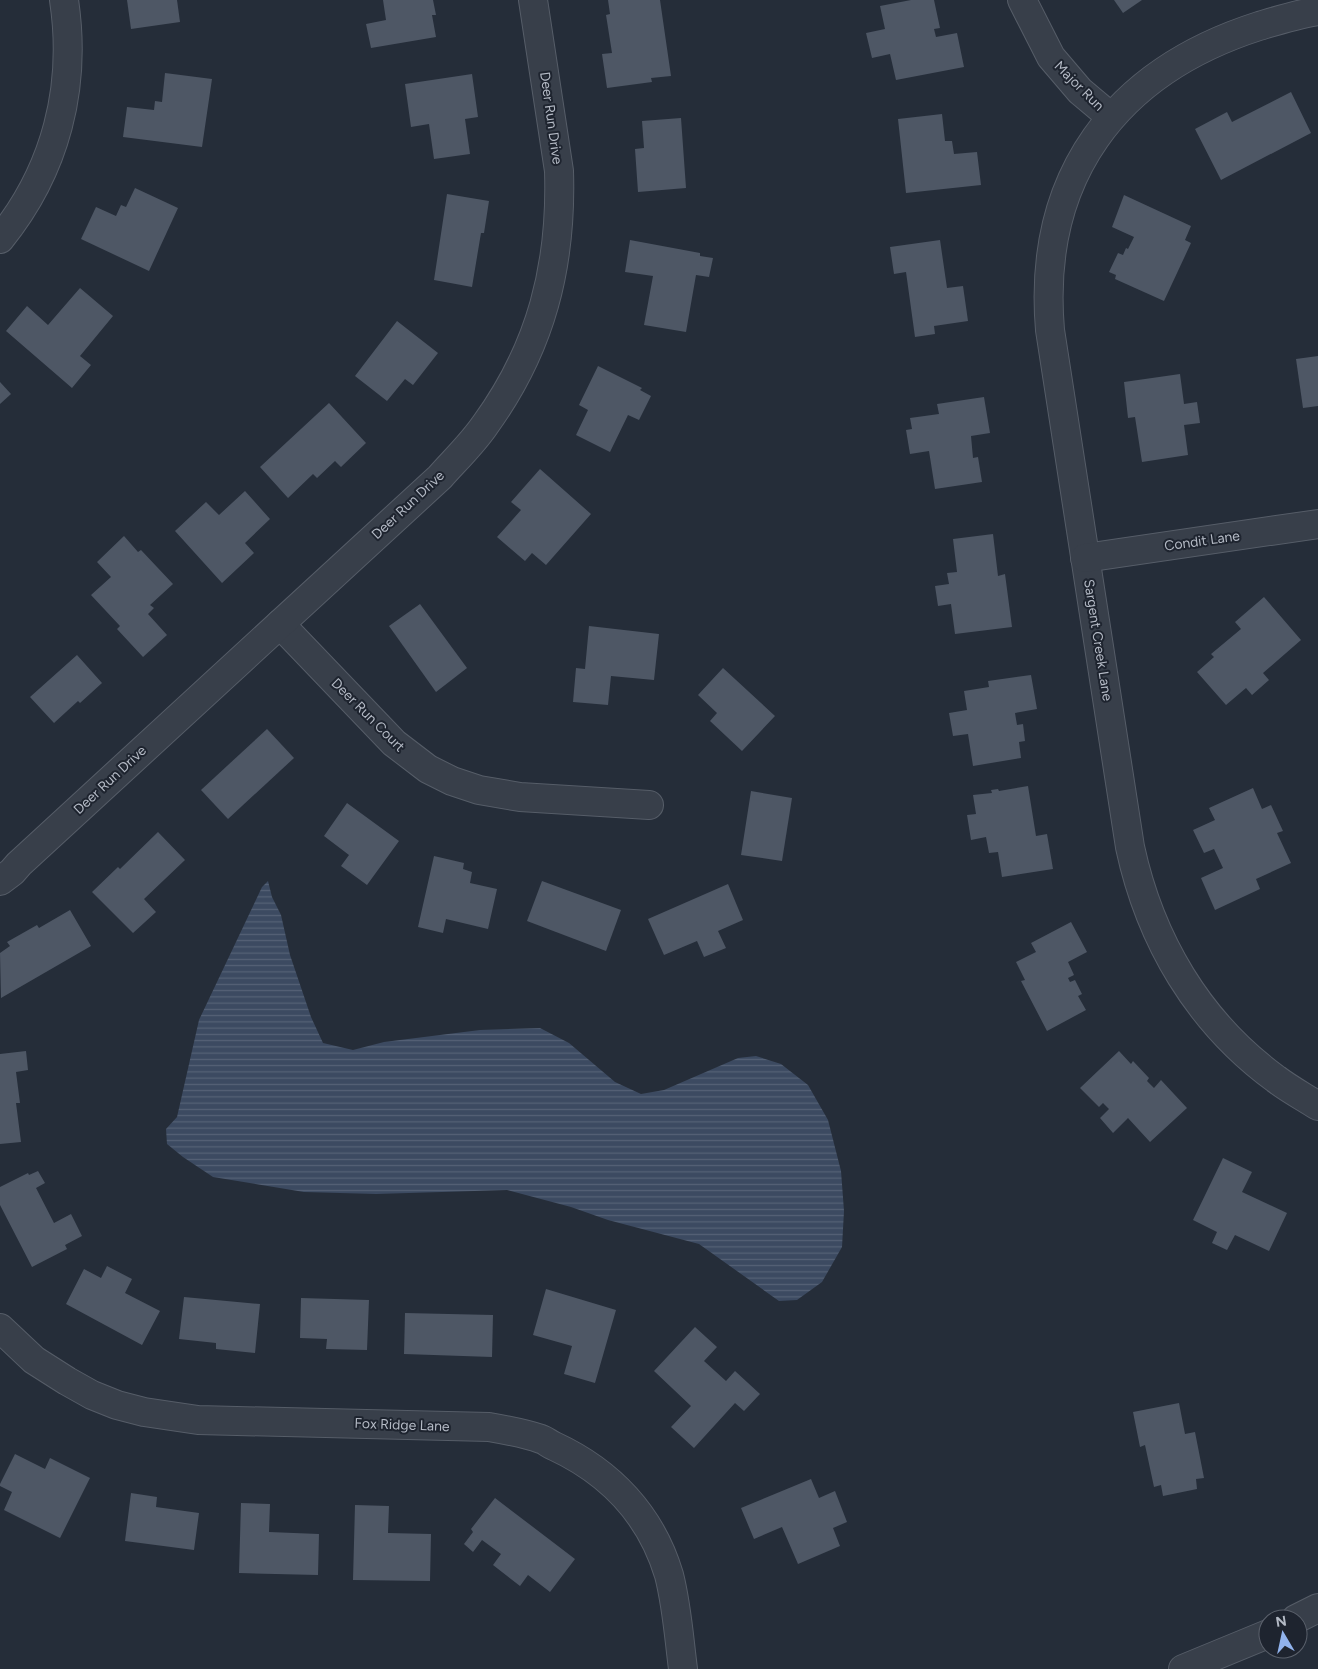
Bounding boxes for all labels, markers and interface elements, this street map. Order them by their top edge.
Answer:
street label: Major Run [1051,58,1108,115]
street label: Deer Run Drive [536,71,566,166]
street label: Deer Run Drive [368,467,448,543]
street label: Condit Lane [1163,527,1241,555]
street label: Sargent Creek Lane [1080,578,1116,702]
street label: Deer Run Court [328,675,408,755]
street label: Deer Run Drive [70,742,150,818]
street label: Fox Ridge Lane [354,1415,450,1435]
north arrow [1258,1609,1308,1659]
text: N [1274,1612,1288,1631]

